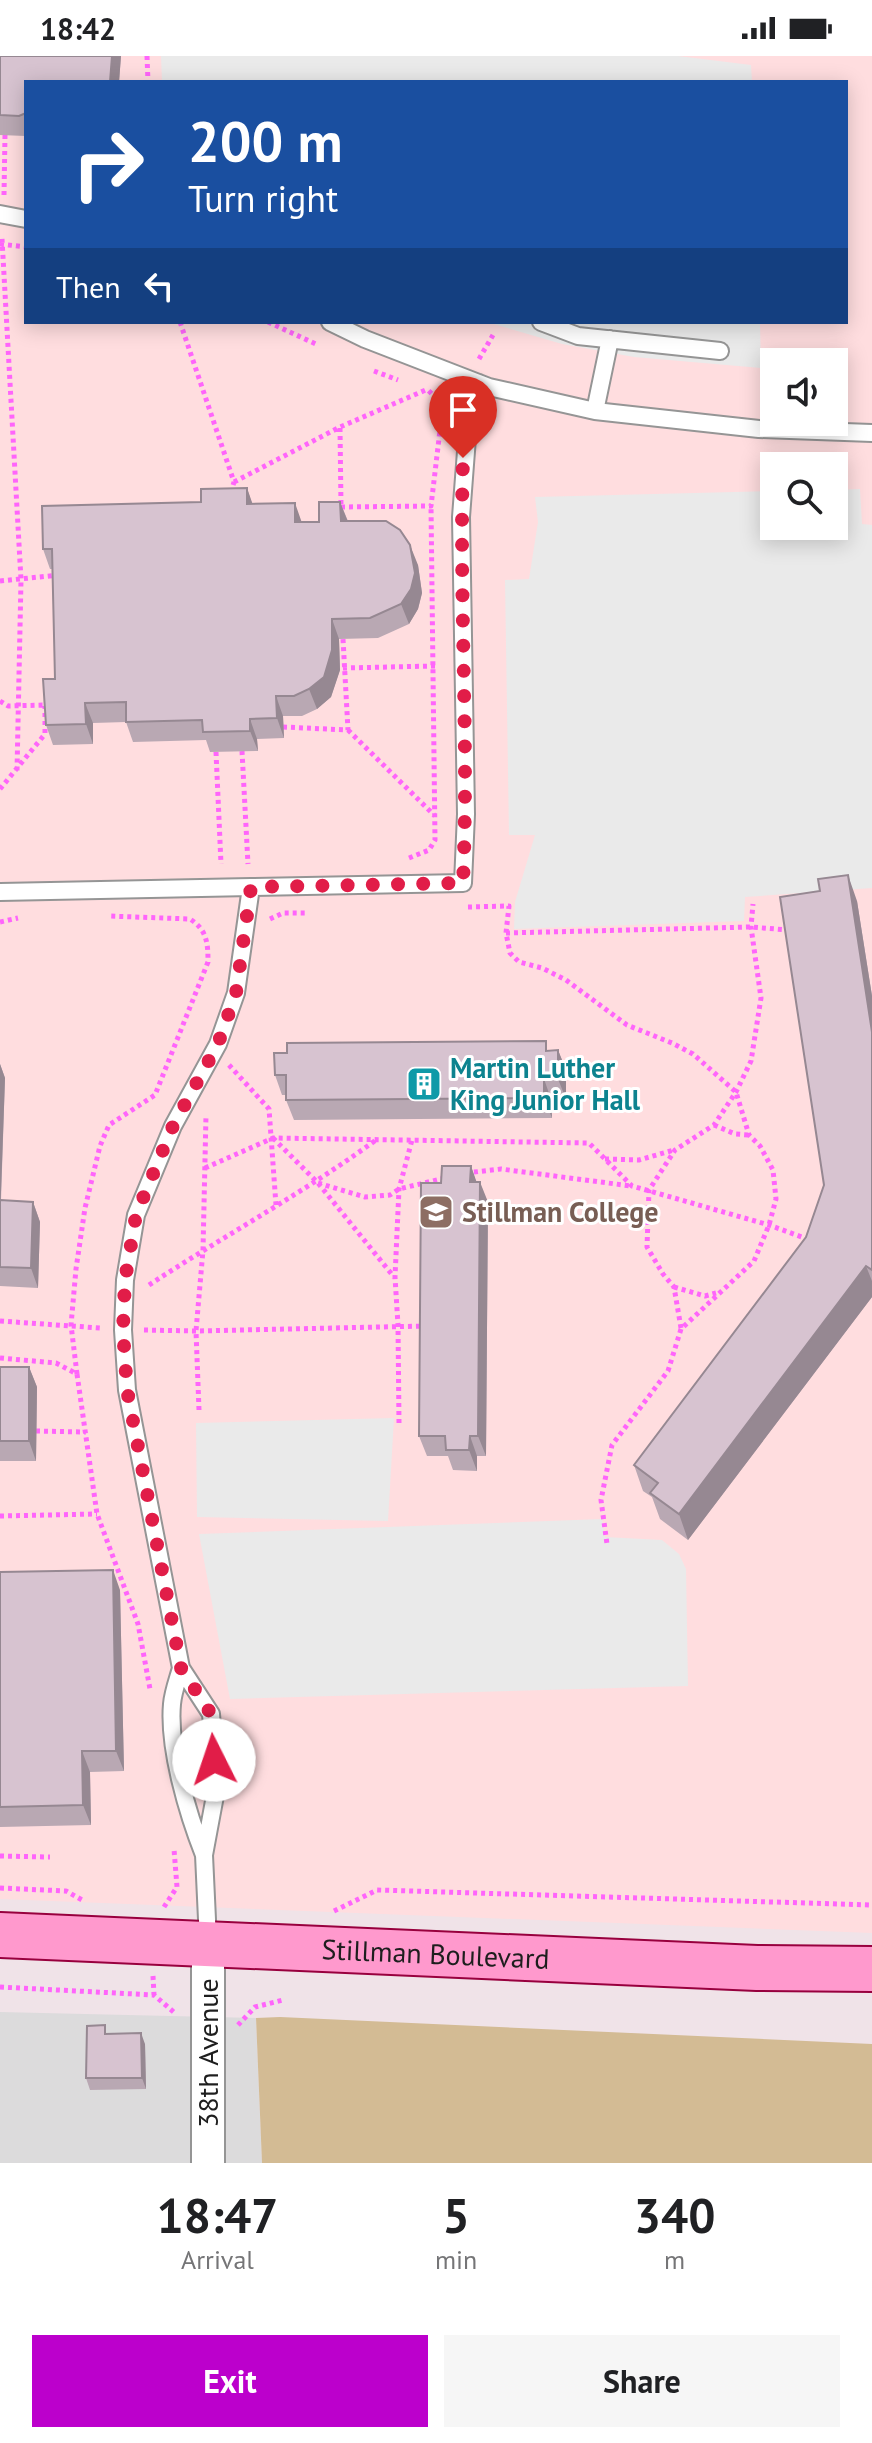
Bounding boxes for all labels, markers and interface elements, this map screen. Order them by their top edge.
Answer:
text: 18:42 [40,9,116,48]
text: 200 m [188,105,343,177]
icon: right [56,112,160,216]
text: Turn right [188,175,338,222]
icon: left [137,264,181,308]
text: Then [56,267,121,306]
map controls [760,348,848,540]
button: sound [760,348,848,436]
pin [429,376,497,458]
icon: arrive [441,388,485,432]
button: search [760,452,848,540]
place label: Martin Luther King Junior Hall [450,1049,641,1118]
building icon: Martin Luther King Junior Hall [405,1065,443,1103]
school or university icon: Stillman College [417,1193,455,1231]
place label: Stillman College [462,1193,658,1230]
position arrow [172,1718,256,1802]
street label: Stillman Boulevard [321,1930,550,1977]
street label: 38th Avenue [189,1978,226,2128]
text: 18:47 [157,2184,278,2246]
text: 5 [442,2184,470,2246]
text: 340 [634,2184,715,2246]
text: Arrival [181,2243,254,2276]
text: min [435,2243,477,2276]
text: m [664,2243,685,2276]
button: Exit [32,2335,428,2427]
button: Share [444,2335,840,2427]

